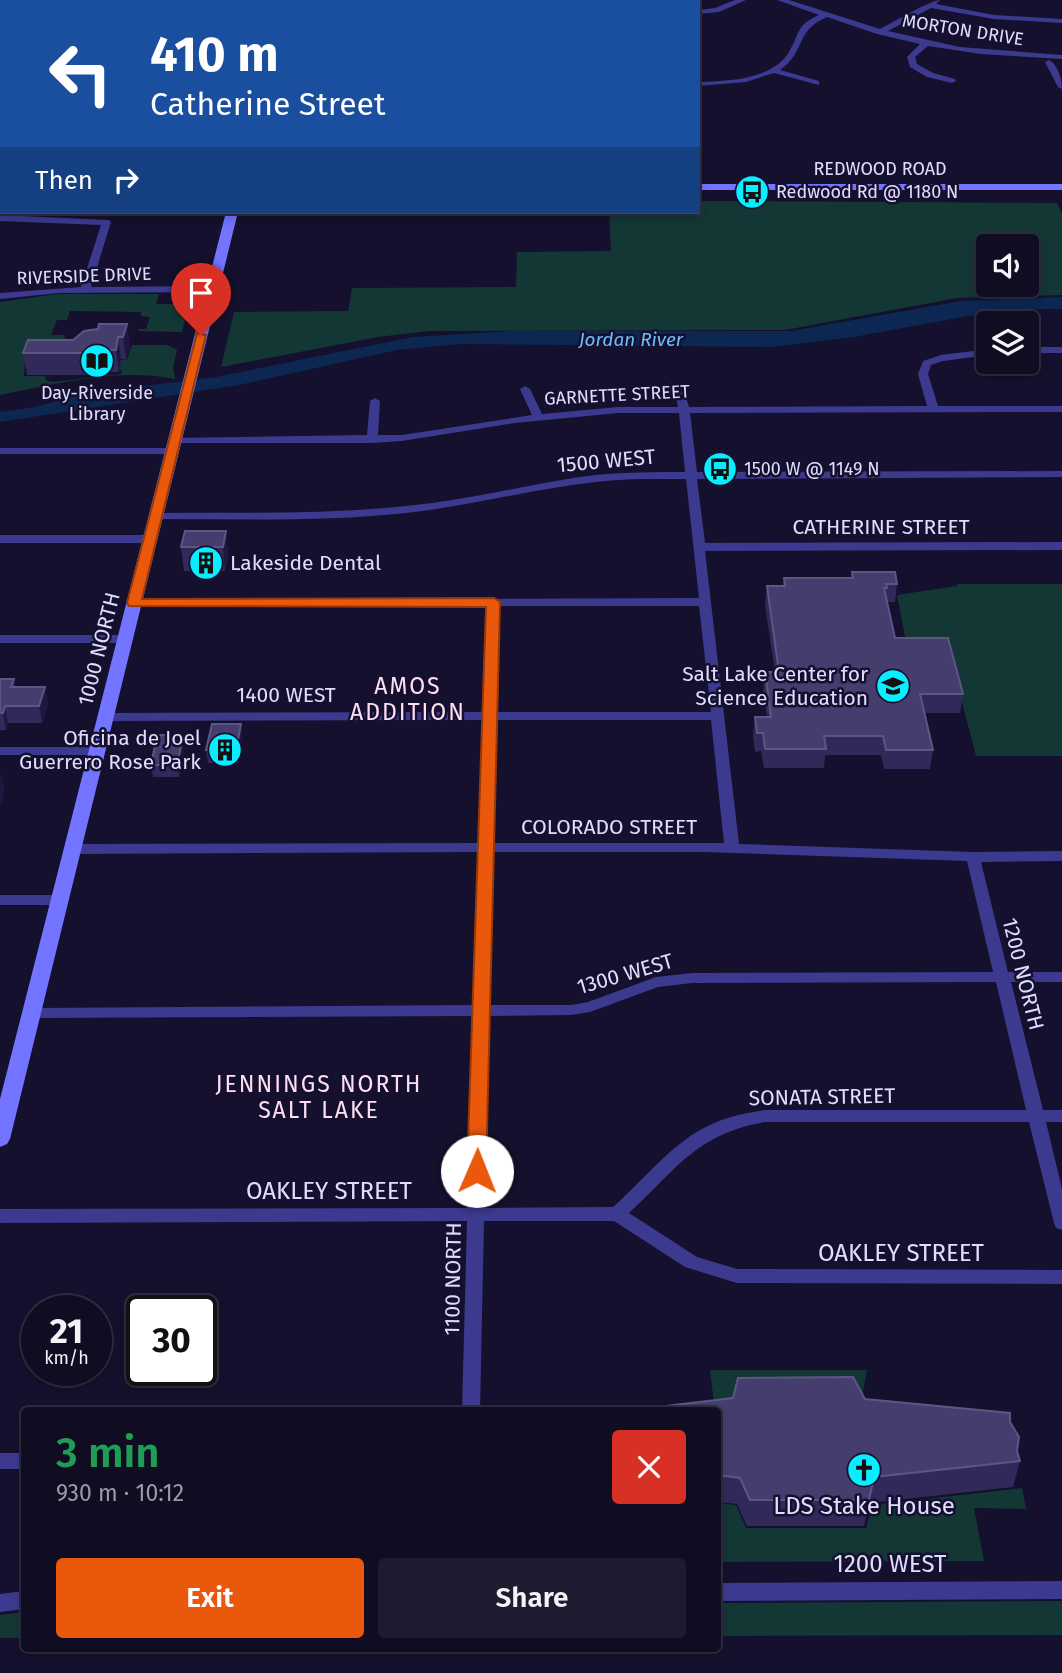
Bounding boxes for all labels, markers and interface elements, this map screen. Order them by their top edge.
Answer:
street label: MORTON DRIVE [901,10,1025,50]
text: 410 m [150,25,279,84]
icon: left [35,28,126,119]
text: Catherine Street [150,85,386,123]
street label: REDWOOD ROAD [813,158,947,180]
icon: right [107,161,145,199]
text: Then [35,165,93,196]
bus stop icon: Redwood Rd @ 1180 N [733,173,771,211]
place label: Redwood Rd @ 1180 N [776,181,958,203]
map controls [976,234,1039,374]
button: sound [976,234,1039,297]
street label: RIVERSIDE DRIVE [16,263,152,289]
pin [171,263,231,335]
icon: arrive [182,274,220,312]
button: layers [976,311,1039,374]
water label: Jordan River [578,328,684,351]
library icon: Day-Riverside Library [78,342,116,380]
street label: GARNETTE STREET [544,380,691,410]
place label: Day-Riverside Library [41,382,153,425]
street label: 1500 WEST [556,444,656,478]
bus stop icon: 1500 W @ 1149 N [701,450,739,488]
place label: 1500 W @ 1149 N [744,458,880,480]
street label: CATHERINE STREET [792,514,970,540]
building icon: Lakeside Dental [187,544,225,582]
place label: Lakeside Dental [230,550,381,576]
street label: 1000 NORTH [72,590,126,708]
place label: Salt Lake Center for Science Education [682,661,868,711]
school or university icon: Salt Lake Center for Science Education [874,667,912,705]
district label: AMOS ADDITION [350,672,466,726]
street label: 1400 WEST [236,682,336,708]
place label: Oficina de Joel Guerrero Rose Park [19,725,201,775]
building icon: Oficina de Joel Guerrero Rose Park [206,731,244,769]
street label: COLORADO STREET [521,814,697,840]
street label: 1200 NORTH [997,915,1049,1033]
street label: 1300 WEST [574,948,676,1000]
district label: JENNINGS NORTH SALT LAKE [216,1070,423,1124]
street label: SONATA STREET [748,1083,896,1111]
position arrow [440,1134,514,1208]
street label: OAKLEY STREET [246,1177,413,1205]
street label: 1100 NORTH [439,1222,467,1336]
street label: OAKLEY STREET [818,1239,985,1267]
speed limit sign: 30 [126,1295,217,1386]
text: 21 [50,1310,83,1352]
text: km/h [44,1347,89,1369]
text: 3 min [56,1428,160,1478]
button: close [612,1430,686,1504]
church icon: LDS Stake House [845,1451,883,1489]
text: 930 m · 10:12 [56,1479,184,1507]
place label: LDS Stake House [773,1492,955,1520]
street label: 1200 WEST [834,1550,947,1578]
button: Exit [56,1558,364,1638]
button: Share [378,1558,686,1638]

